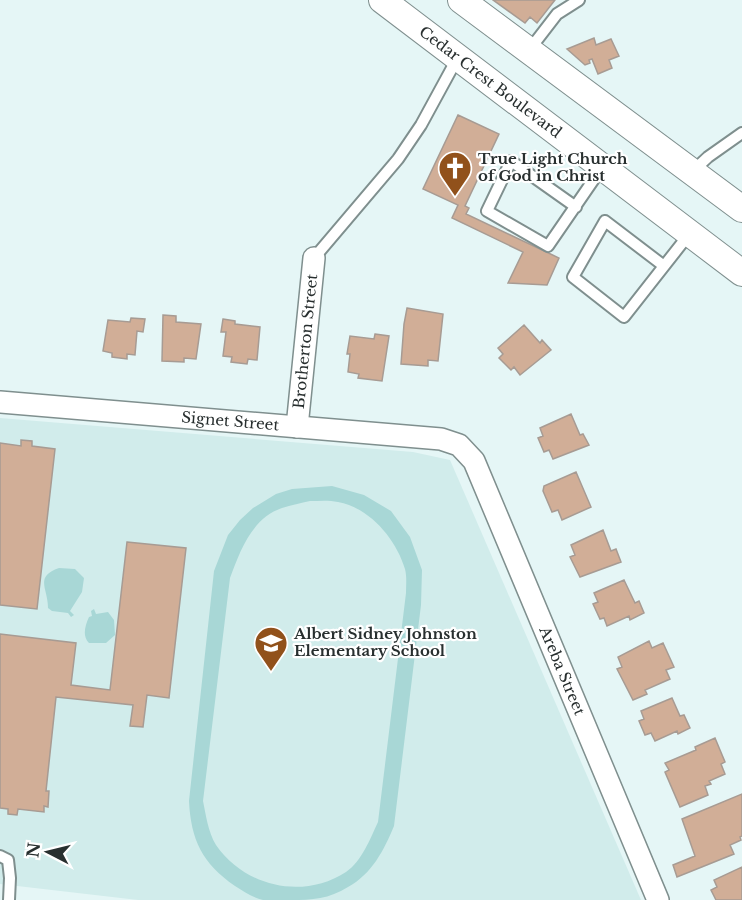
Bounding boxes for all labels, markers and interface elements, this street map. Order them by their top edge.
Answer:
street label: Cedar Crest Boulevard [416,22,566,142]
place label: True Light Church of God in Christ [478,149,628,185]
church icon: True Light Church of God in Christ [437,150,473,197]
street label: Brotherton Street [289,273,321,410]
street label: Signet Street [181,407,280,434]
street label: Areba Street [535,622,590,718]
place label: Albert Sidney Johnston Elementary School [293,624,477,660]
school or university icon: Albert Sidney Johnston Elementary School [253,625,289,672]
north arrow [18,822,78,882]
text: N [22,841,44,859]

